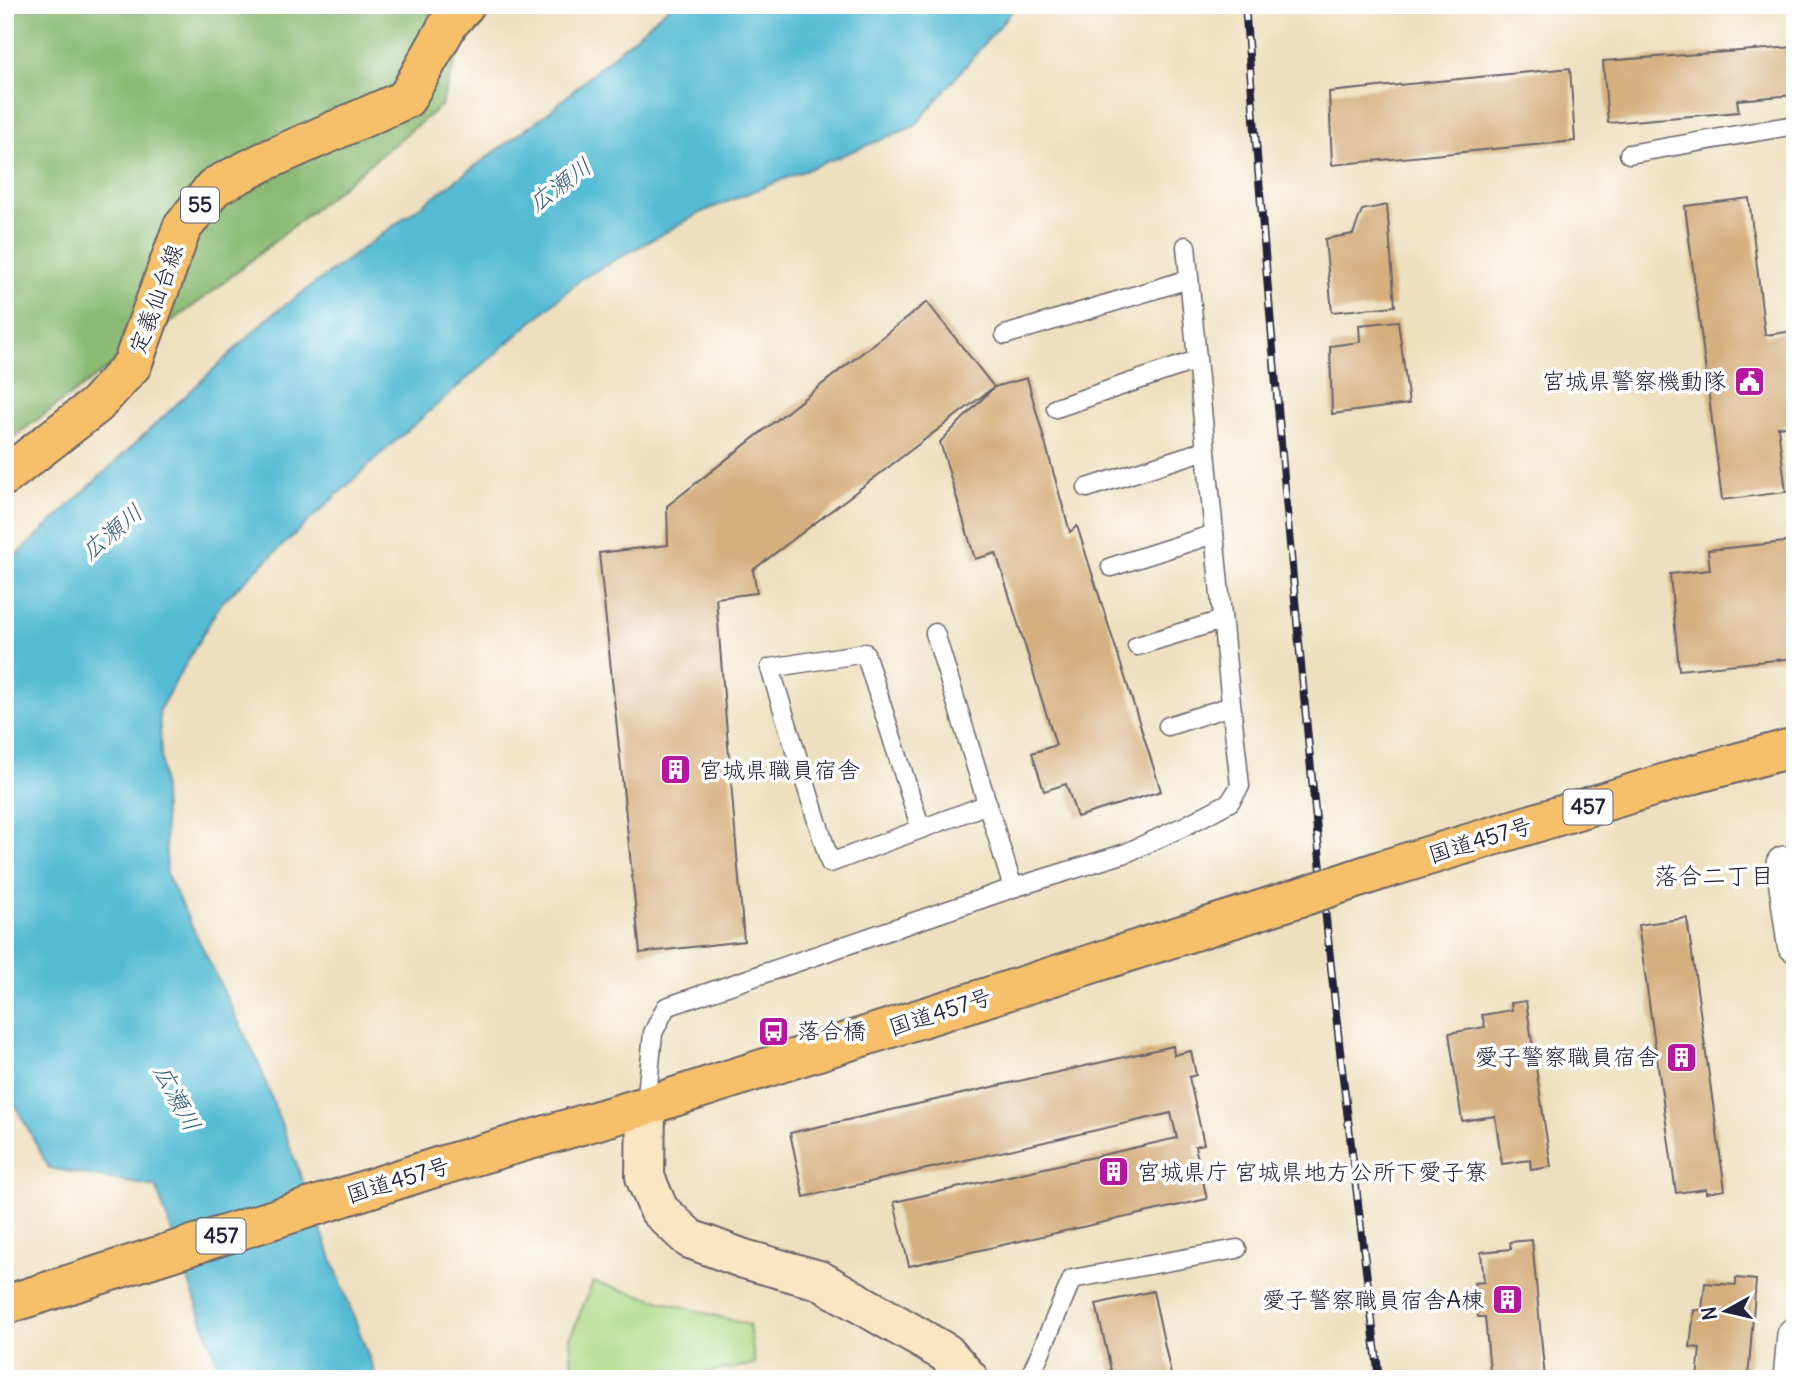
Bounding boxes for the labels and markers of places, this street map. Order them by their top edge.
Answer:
public building icon: 宮城県警察機動隊 [1732,364,1766,398]
place label: 宮城県警察機動隊 [1542,366,1726,395]
building icon: 宮城県職員宿舎 [659,753,693,787]
place label: 宮城県職員宿舎 [699,755,860,784]
bus stop icon: 落合橋 [757,1014,791,1048]
place label: 落合橋 [797,1016,866,1045]
building icon: 愛子警察職員宿舎 [1665,1040,1699,1074]
place label: 愛子警察職員宿舎 [1475,1042,1659,1071]
building icon: 宮城県庁 宮城県地方公所下愛子寮 [1097,1155,1131,1189]
place label: 宮城県庁 宮城県地方公所下愛子寮 [1137,1157,1487,1186]
building icon: 愛子警察職員宿舎A棟 [1490,1283,1524,1317]
place label: 愛子警察職員宿舎A棟 [1262,1285,1484,1314]

